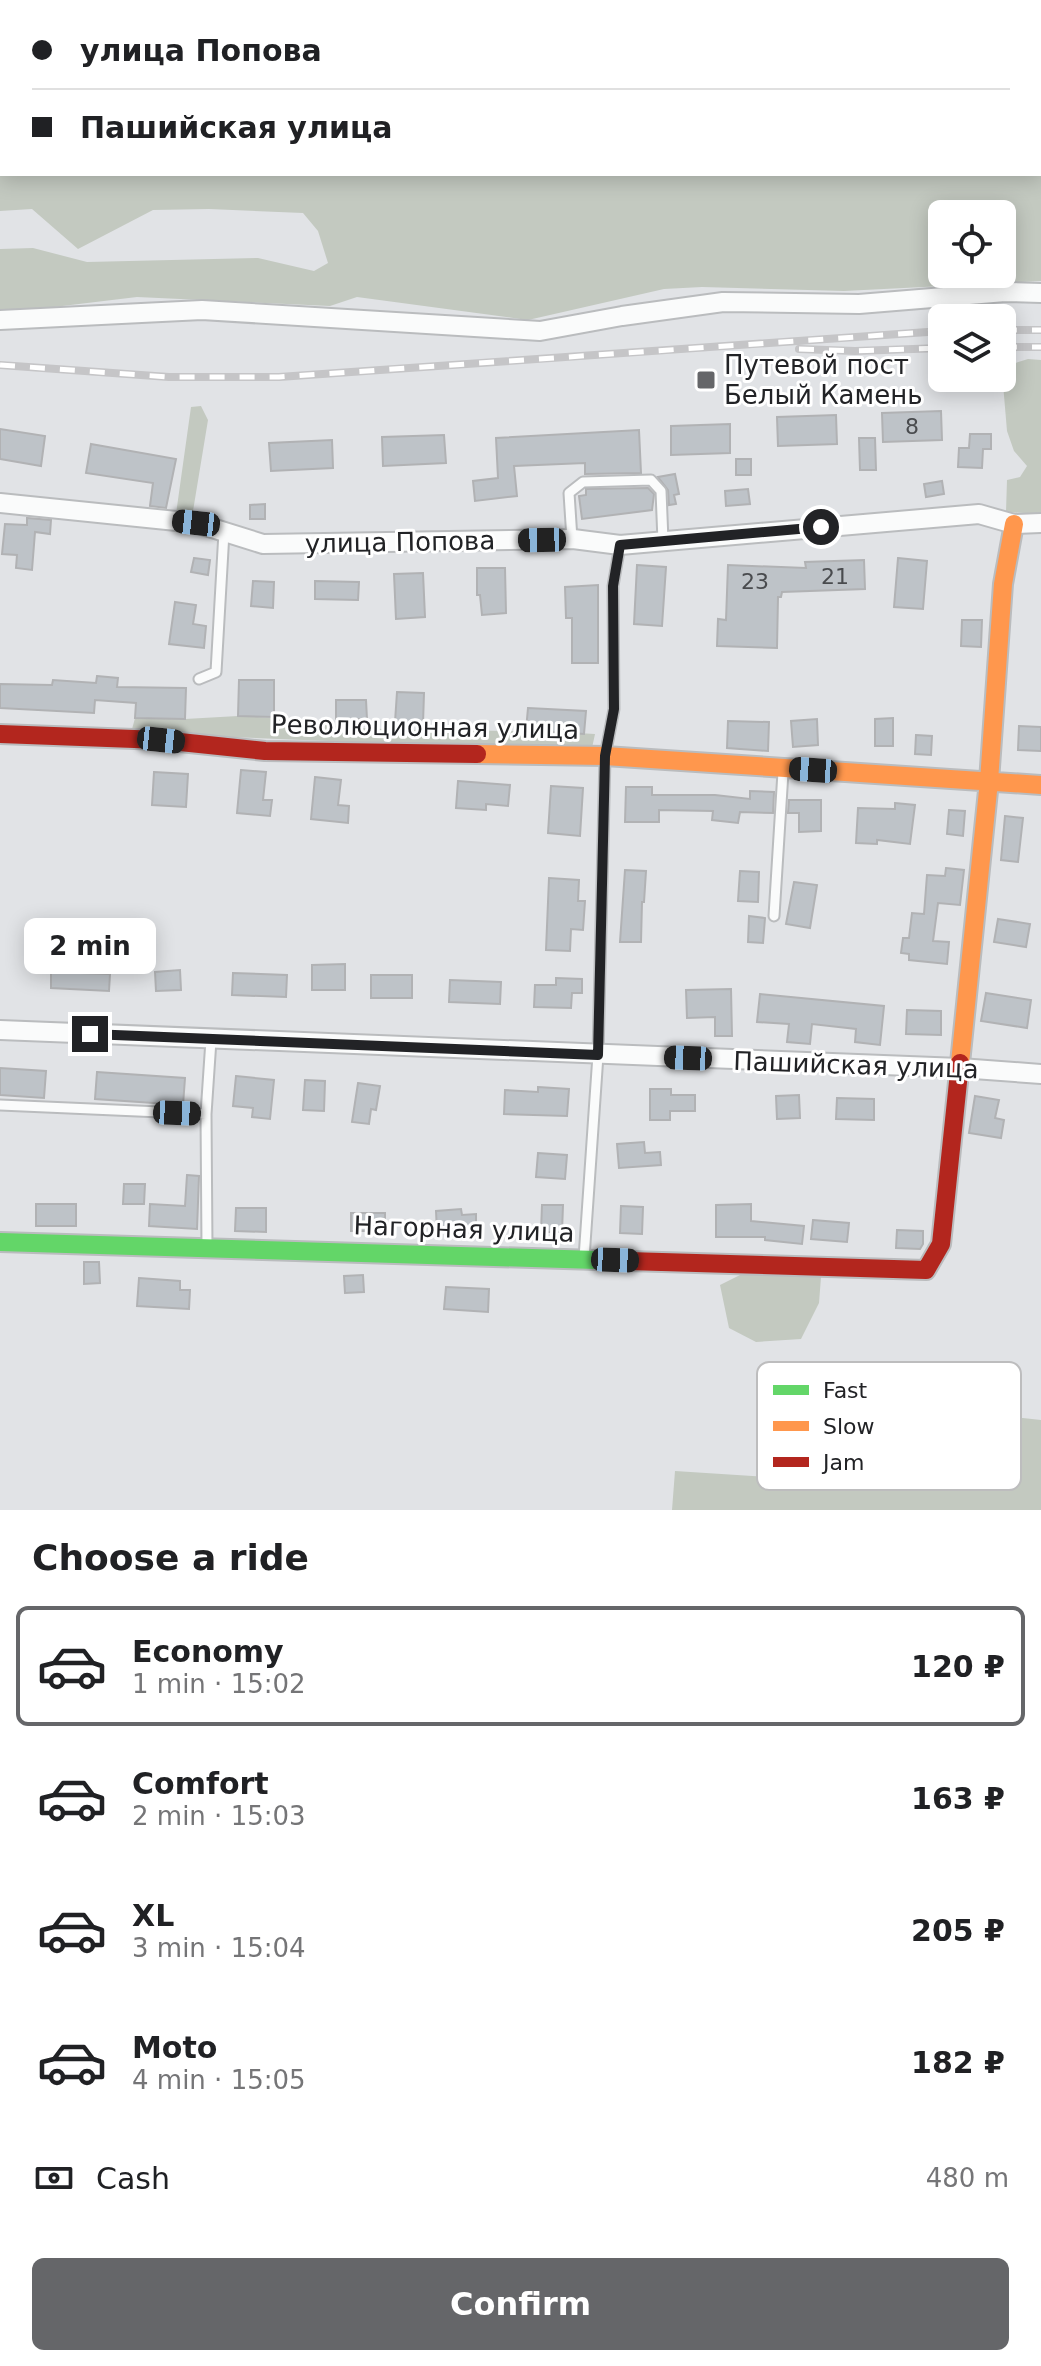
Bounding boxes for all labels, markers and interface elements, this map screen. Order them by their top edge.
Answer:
text: улица Попова [80,33,322,68]
text: Пашийская улица [80,110,392,145]
map controls [928,200,1016,392]
button: locate [928,200,1016,288]
button: layers [928,304,1016,392]
place label: Путевой пост Белый Камень [724,350,922,410]
marker: Путевой пост Белый Камень [695,369,717,391]
house number: 8 [905,414,919,439]
car [171,509,221,537]
route start [803,509,839,545]
street label: улица Попова [305,525,495,559]
car [518,528,566,552]
house number: 21 [821,564,849,589]
house number: 23 [741,569,769,594]
street label: Революционная улица [271,709,579,745]
car [136,726,186,754]
car [788,756,838,784]
callout: 2 min [24,918,156,974]
text: 2 min [49,931,131,961]
route end [72,1016,108,1052]
car [664,1045,712,1071]
street label: Пашийская улица [733,1046,979,1084]
car [153,1100,201,1126]
street label: Нагорная улица [353,1210,575,1248]
car [591,1247,639,1273]
legend [757,1362,1021,1490]
text: Fast [823,1378,868,1403]
text: Slow [823,1414,875,1439]
text: Jam [821,1450,864,1475]
text: Choose a ride [32,1537,309,1578]
icon: car [36,1630,108,1702]
text: Economy [132,1634,284,1669]
text: 120 ₽ [911,1649,1005,1684]
text: 1 min · 15:02 [132,1669,306,1699]
icon: car [36,1762,108,1834]
text: Comfort [132,1766,269,1801]
text: 163 ₽ [911,1781,1005,1816]
text: 2 min · 15:03 [132,1801,306,1831]
icon: car [36,1894,108,1966]
text: XL [132,1898,174,1933]
text: 205 ₽ [911,1913,1005,1948]
text: 3 min · 15:04 [132,1933,306,1963]
icon: car [36,2026,108,2098]
text: Moto [132,2030,217,2065]
text: 182 ₽ [911,2045,1005,2080]
text: 4 min · 15:05 [132,2065,306,2095]
icon: cash [32,2156,76,2200]
text: Cash [96,2161,170,2196]
text: 480 m [926,2163,1009,2193]
button: Confirm [32,2258,1009,2350]

